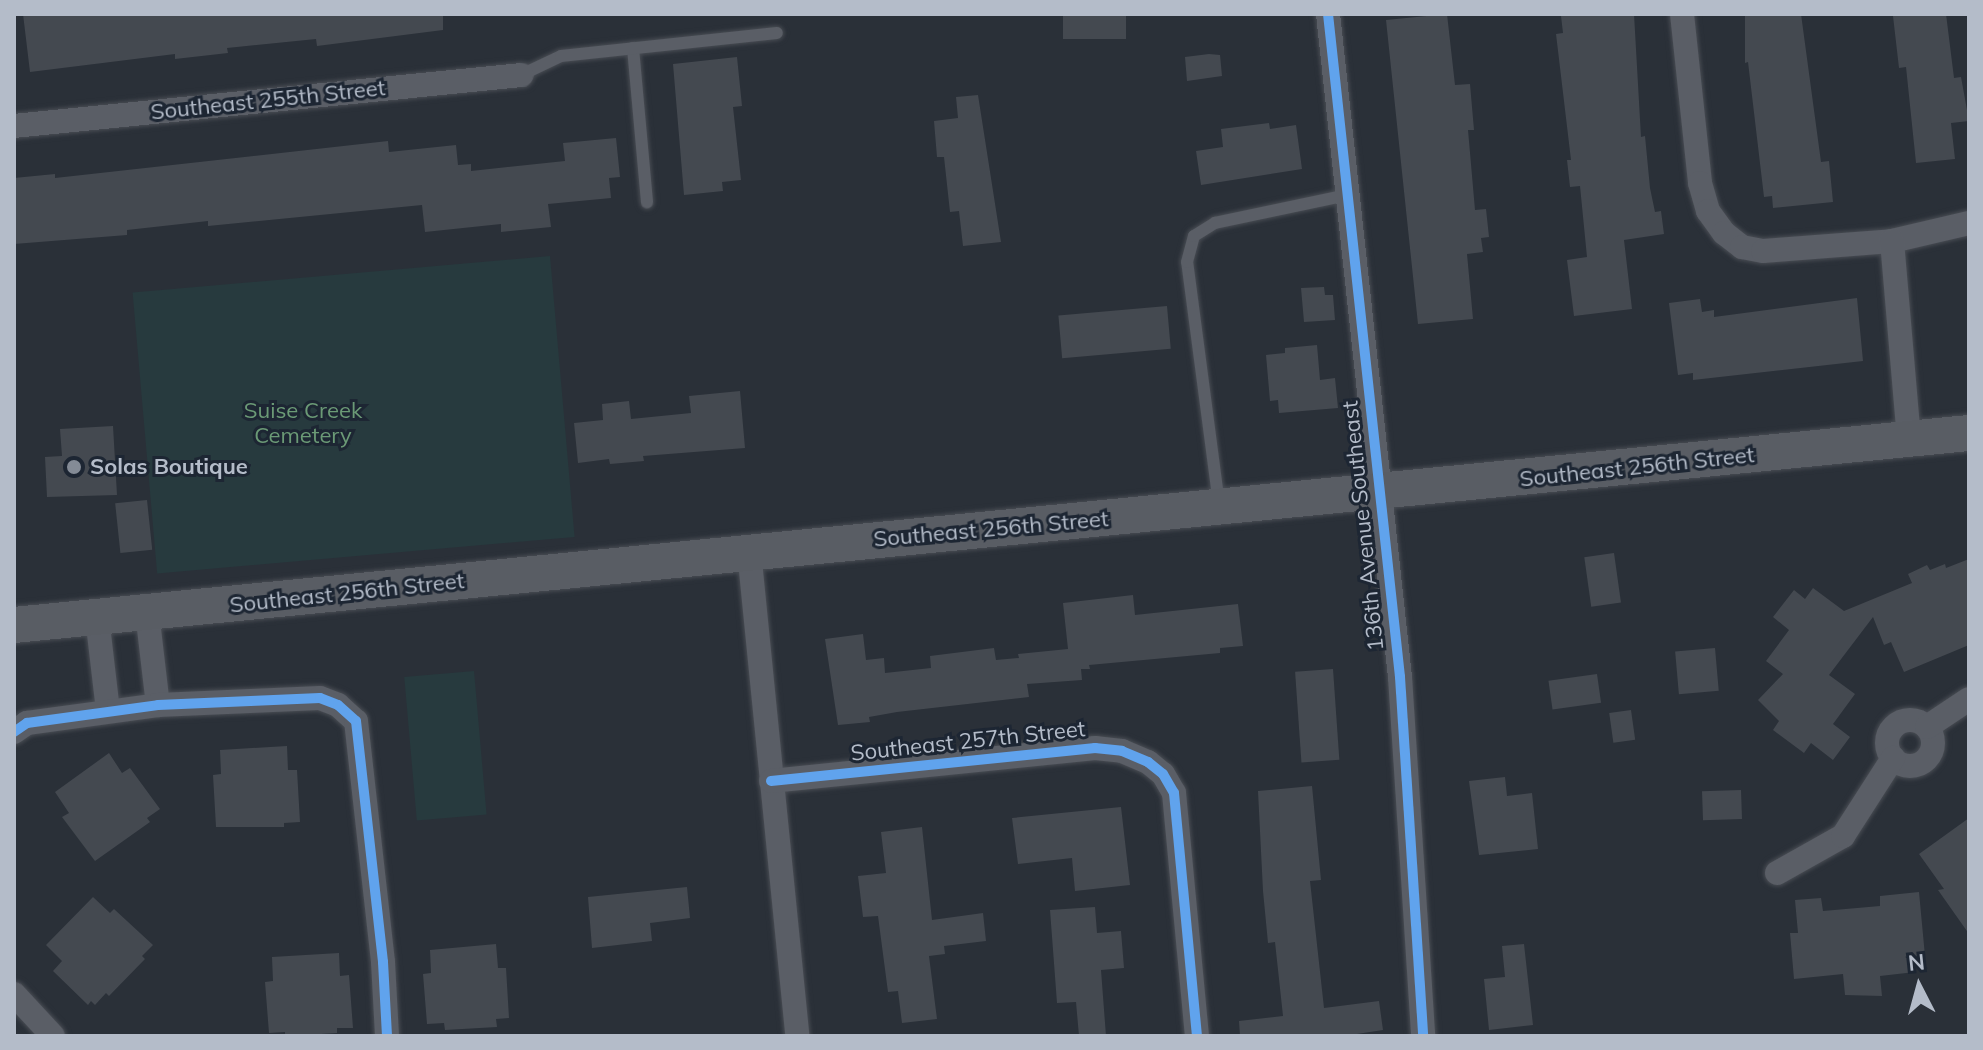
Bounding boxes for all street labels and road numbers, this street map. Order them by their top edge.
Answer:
street label: Southeast 255th Street [149,75,387,125]
street label: 136th Avenue Southeast [1337,400,1389,652]
street label: Southeast 256th Street [1518,442,1756,492]
street label: Southeast 256th Street [872,506,1110,552]
street label: Southeast 256th Street [228,568,466,618]
street label: Southeast 257th Street [849,716,1087,766]

